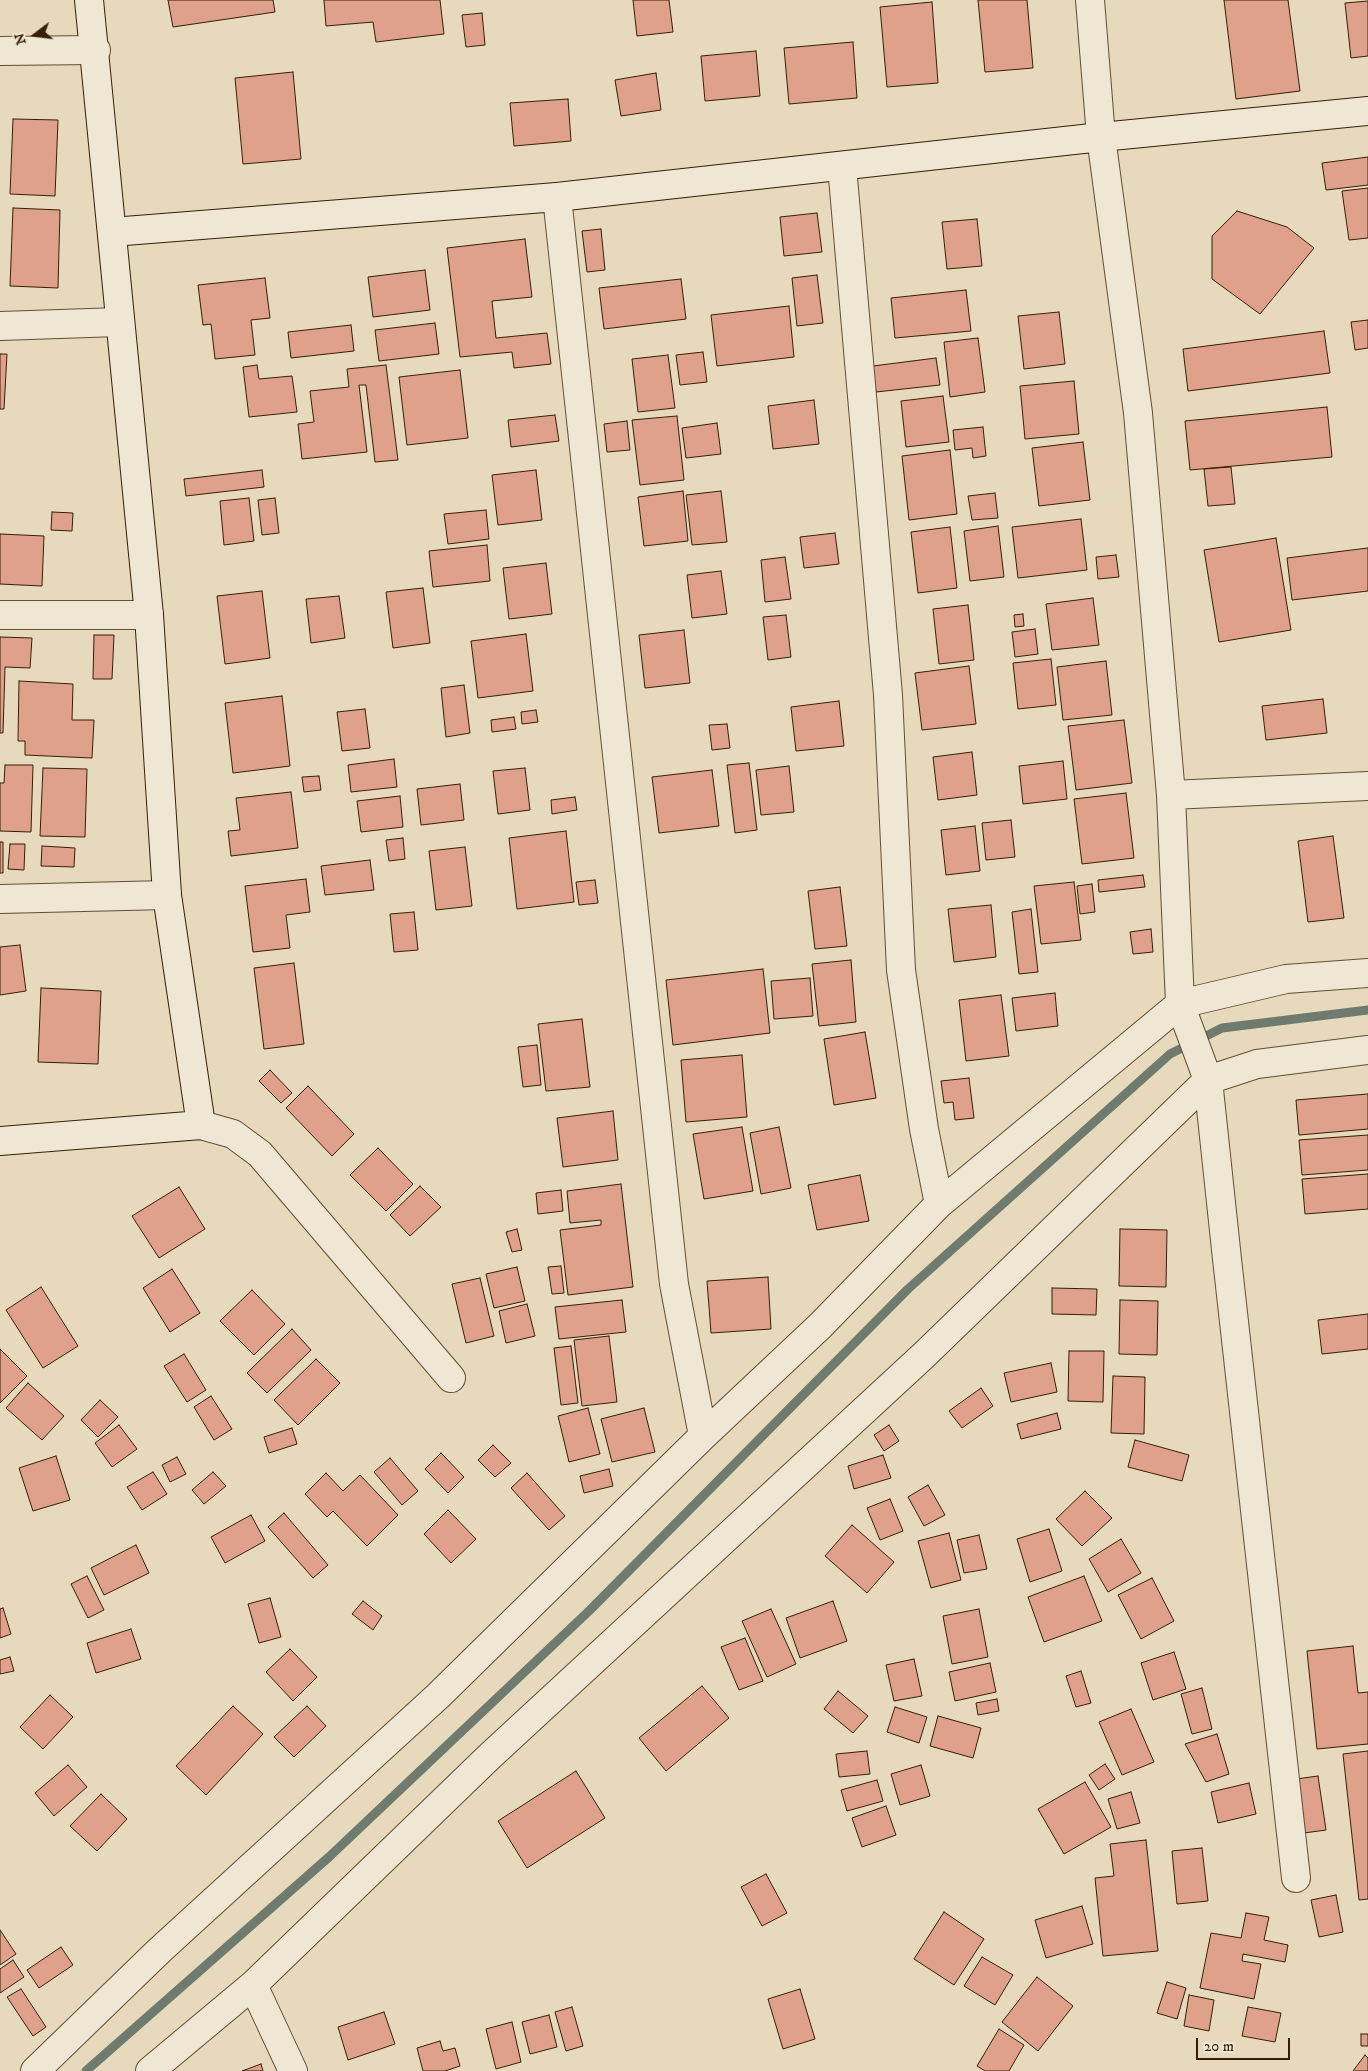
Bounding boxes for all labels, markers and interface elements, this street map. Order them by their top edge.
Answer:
north arrow [10,10,60,60]
text: N [10,31,31,47]
scale bar [1198,2028,1292,2060]
text: 20 m [1204,2037,1234,2056]

